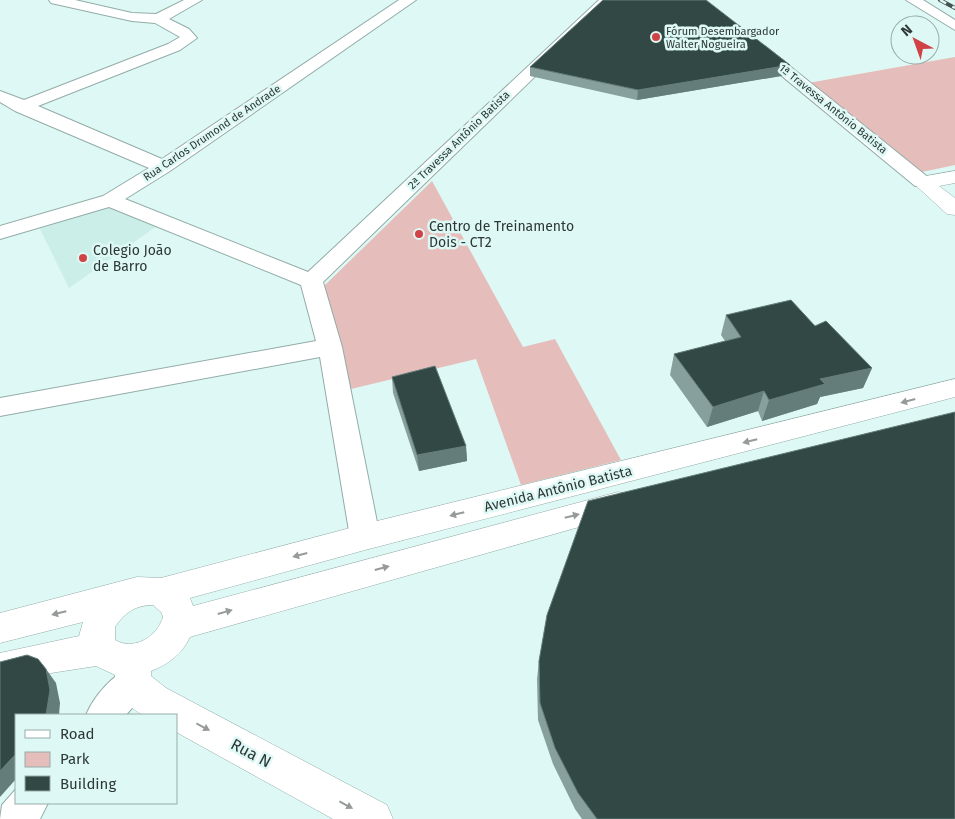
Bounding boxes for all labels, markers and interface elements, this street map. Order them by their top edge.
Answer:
north arrow [890,15,940,65]
text: N [898,21,916,40]
place label: Fórum Desembargador Walter Nogueira [666,25,780,51]
marker: Fórum Desembargador Walter Nogueira [650,31,662,43]
street label: 1ª Travessa Antônio Batista [776,61,890,157]
street label: Rua Carlos Drumond de Andrade [141,82,283,184]
street label: 2ª Travessa Antônio Batista [406,88,512,192]
place label: Centro de Treinamento Dois - CT2 [429,218,574,251]
marker: Centro de Treinamento Dois - CT2 [413,228,425,240]
place label: Colegio João de Barro [93,242,172,275]
marker: Colegio João de Barro [77,252,89,264]
one-way arrow [900,397,915,405]
one-way arrow [743,437,758,445]
street label: Avenida Antônio Batista [482,462,634,516]
one-way arrow [450,510,465,518]
one-way arrow [565,512,580,520]
one-way arrow [292,551,307,559]
one-way arrow [374,564,389,572]
one-way arrow [218,608,233,616]
one-way arrow [52,609,67,617]
legend [15,714,178,804]
one-way arrow [195,723,210,731]
text: Road [60,725,95,743]
street label: Rua N [228,735,274,771]
text: Park [60,750,90,768]
text: Building [60,775,116,793]
one-way arrow [338,801,353,809]

